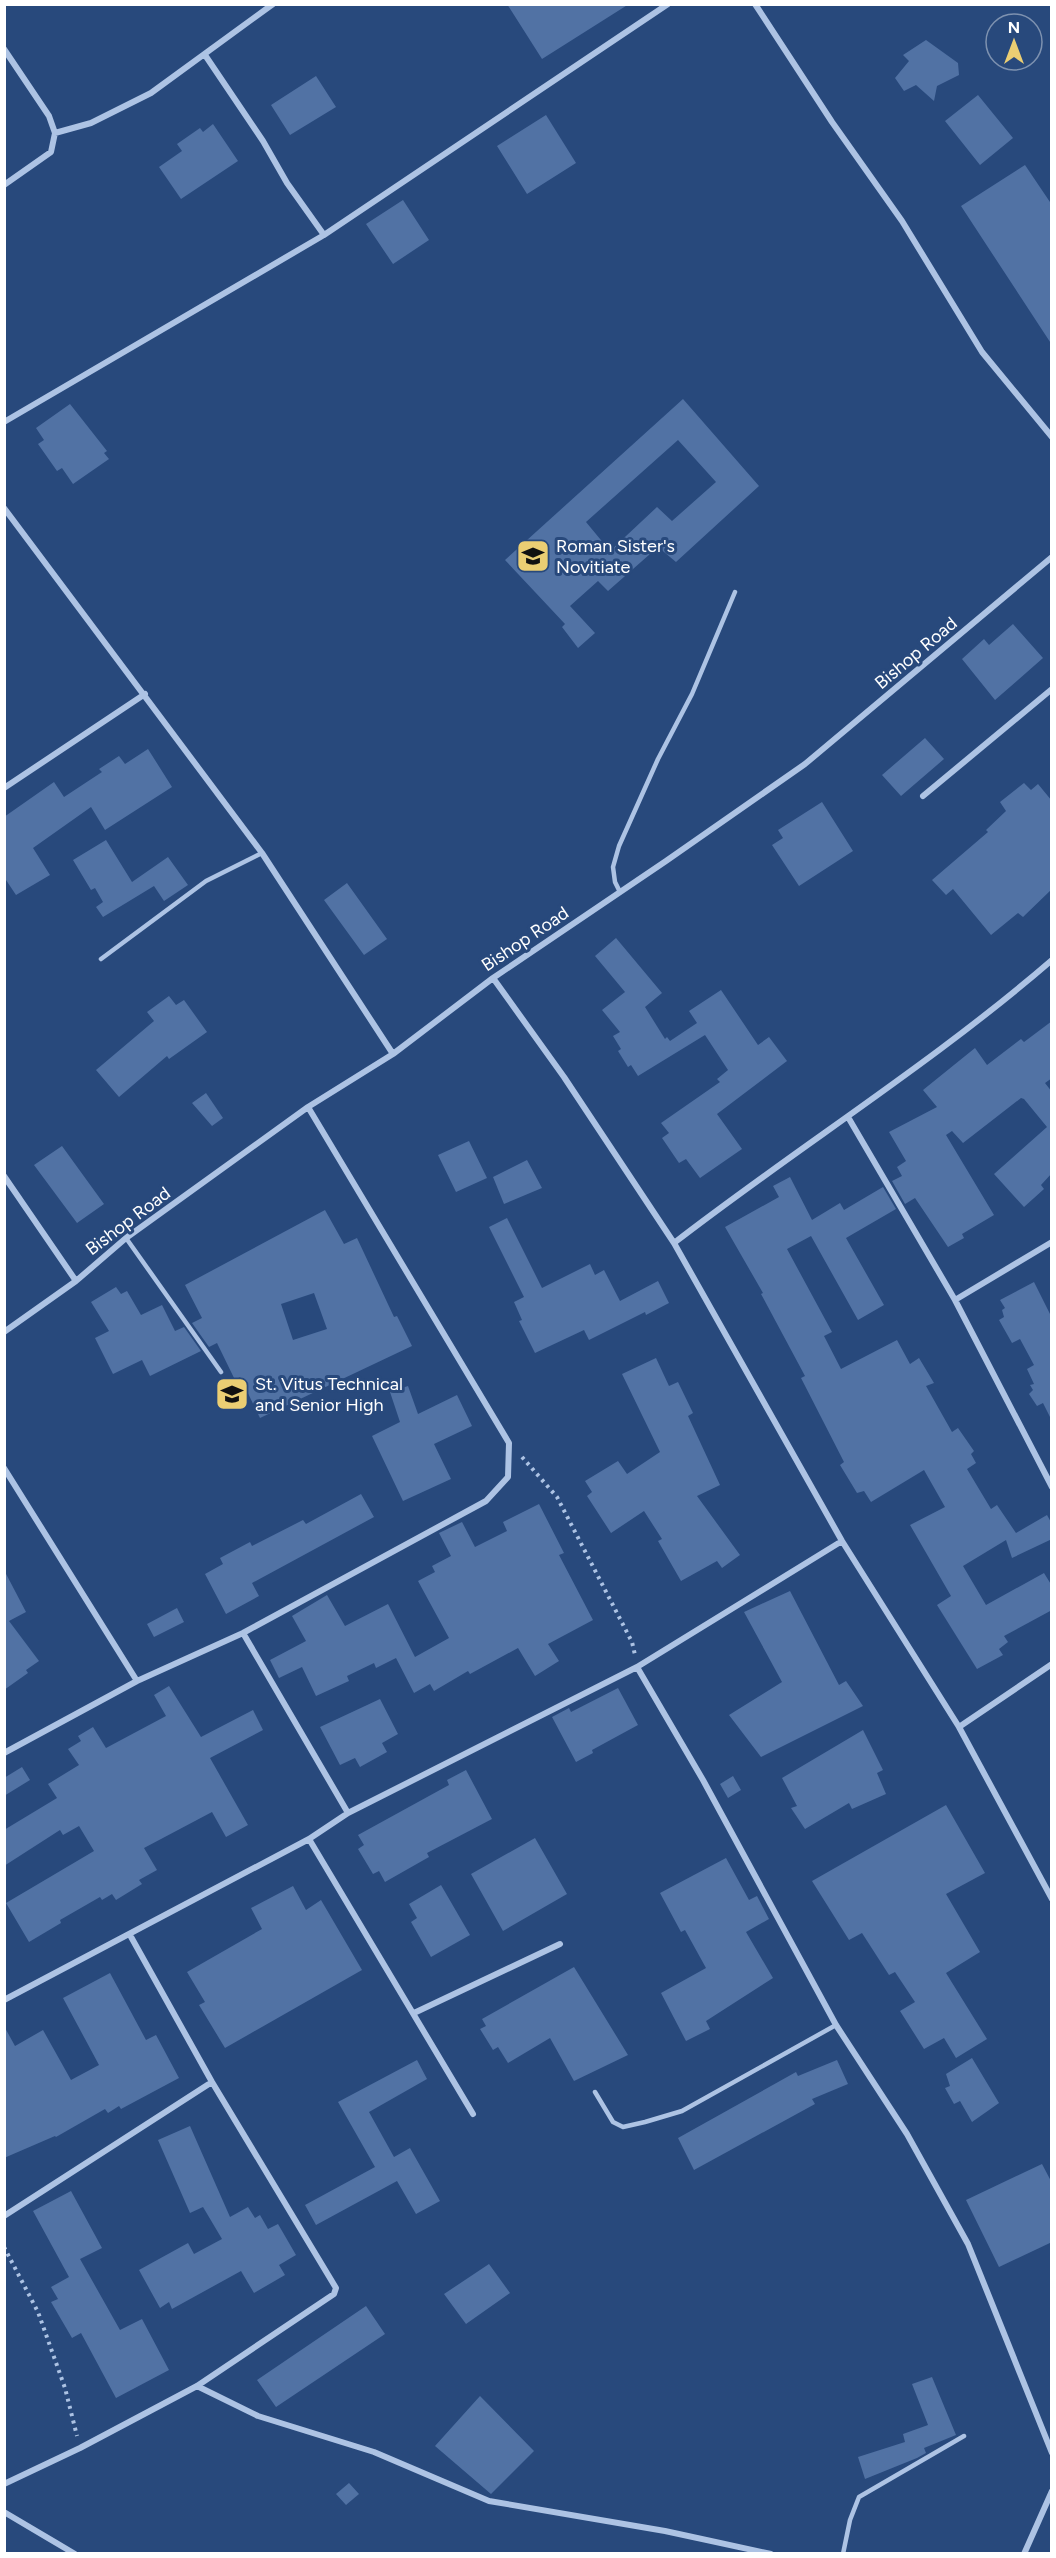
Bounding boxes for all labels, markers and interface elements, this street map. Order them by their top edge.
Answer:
north arrow [984,12,1044,72]
text: N [1008,18,1020,37]
place label: Roman Sister's Novitiate [556,535,675,578]
school or university icon: Roman Sister's Novitiate [515,538,551,574]
street label: Bishop Road [870,612,962,694]
street label: Bishop Road [477,902,573,976]
street label: Bishop Road [81,1182,175,1260]
place label: St. Vitus Technical and Senior High [255,1373,403,1416]
school or university icon: St. Vitus Technical and Senior High [214,1376,250,1412]

